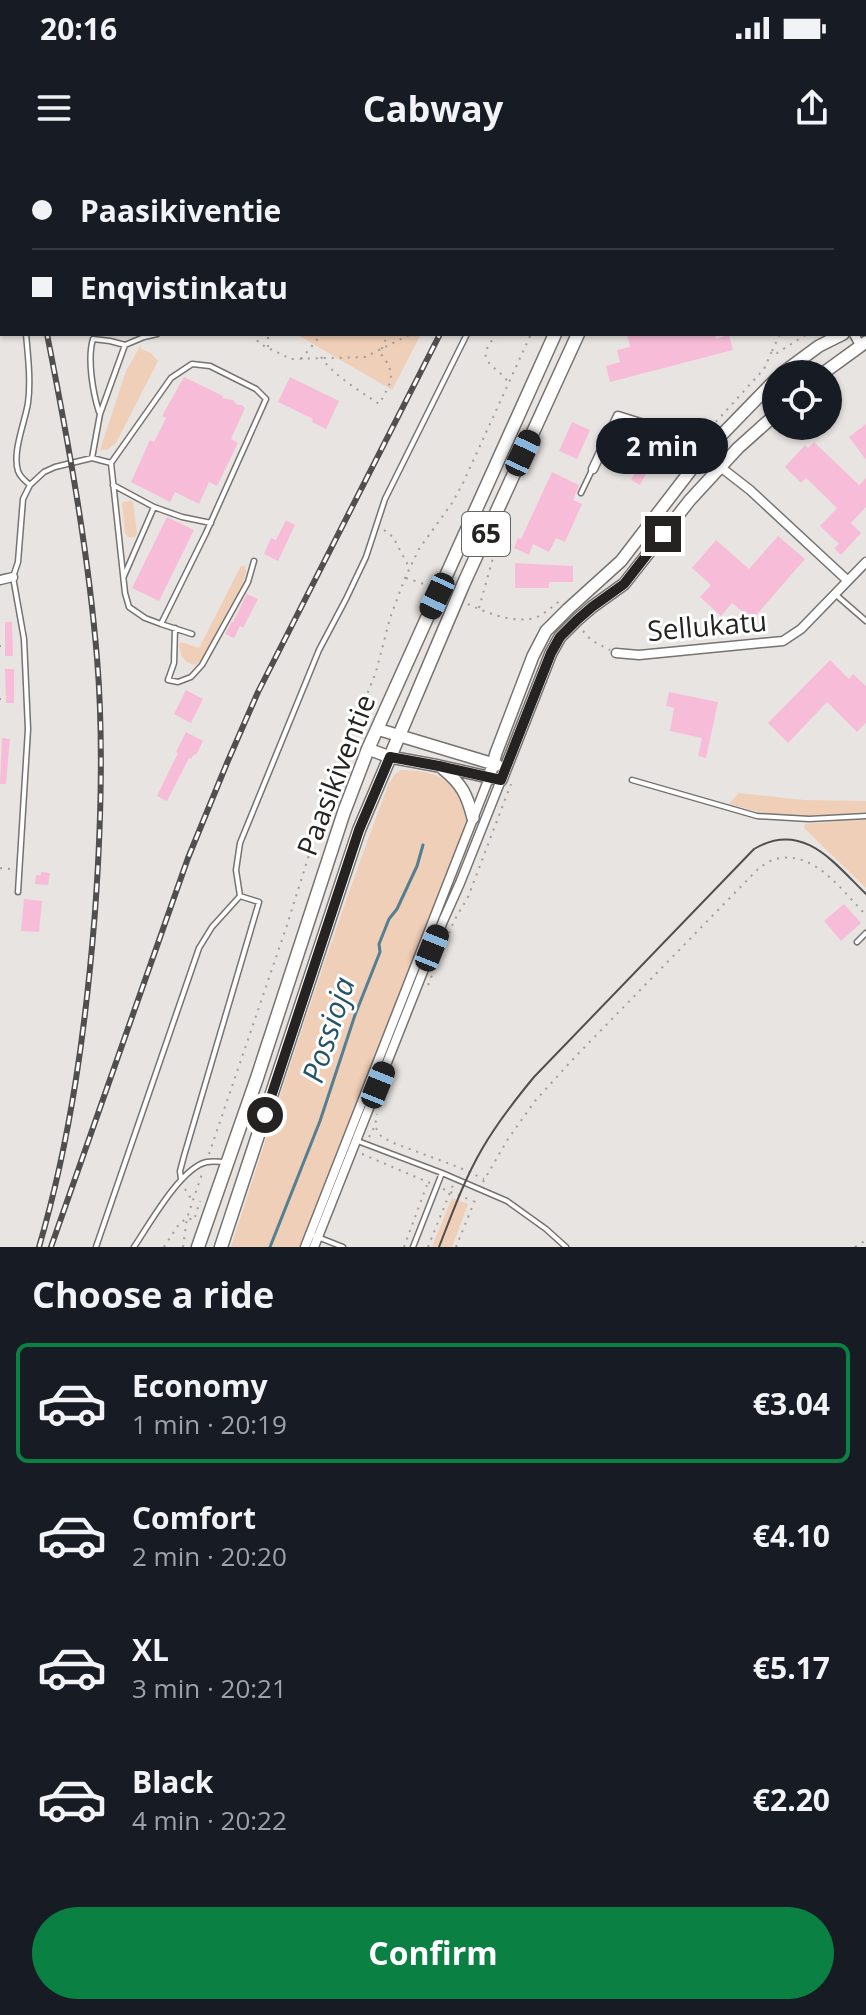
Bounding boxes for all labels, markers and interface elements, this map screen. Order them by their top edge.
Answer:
text: 20:16 [40,8,117,49]
text: Cabway [363,84,503,133]
icon: menu [32,86,76,130]
icon: share [790,86,834,130]
text: Paasikiventie [80,190,281,231]
text: Enqvistinkatu [80,267,288,308]
map controls [762,360,842,440]
button: locate [762,360,842,440]
callout: 2 min [597,418,729,474]
car [502,426,544,480]
text: 2 min [626,428,698,464]
road number: 65 [462,512,510,556]
route end [645,516,681,552]
car [416,569,458,623]
street label: Sellukatu [646,601,768,649]
street label: Paasikiventie [287,689,383,861]
car [412,921,452,975]
water label: Possioja [291,971,364,1088]
car [358,1058,398,1112]
route start [247,1097,283,1133]
text: Choose a ride [32,1270,274,1319]
text: Economy [132,1365,268,1406]
icon: car [36,1367,108,1439]
text: €3.04 [753,1383,830,1424]
text: 1 min · 20:19 [132,1406,287,1442]
text: Comfort [132,1497,256,1538]
icon: car [36,1499,108,1571]
text: €4.10 [753,1515,830,1556]
text: 2 min · 20:20 [132,1538,287,1574]
text: XL [132,1629,169,1670]
icon: car [36,1631,108,1703]
text: €5.17 [753,1647,830,1688]
text: 3 min · 20:21 [132,1670,287,1706]
text: Black [132,1761,213,1802]
icon: car [36,1763,108,1835]
text: €2.20 [753,1779,830,1820]
text: 4 min · 20:22 [132,1802,287,1838]
button: Confirm [32,1907,834,1999]

